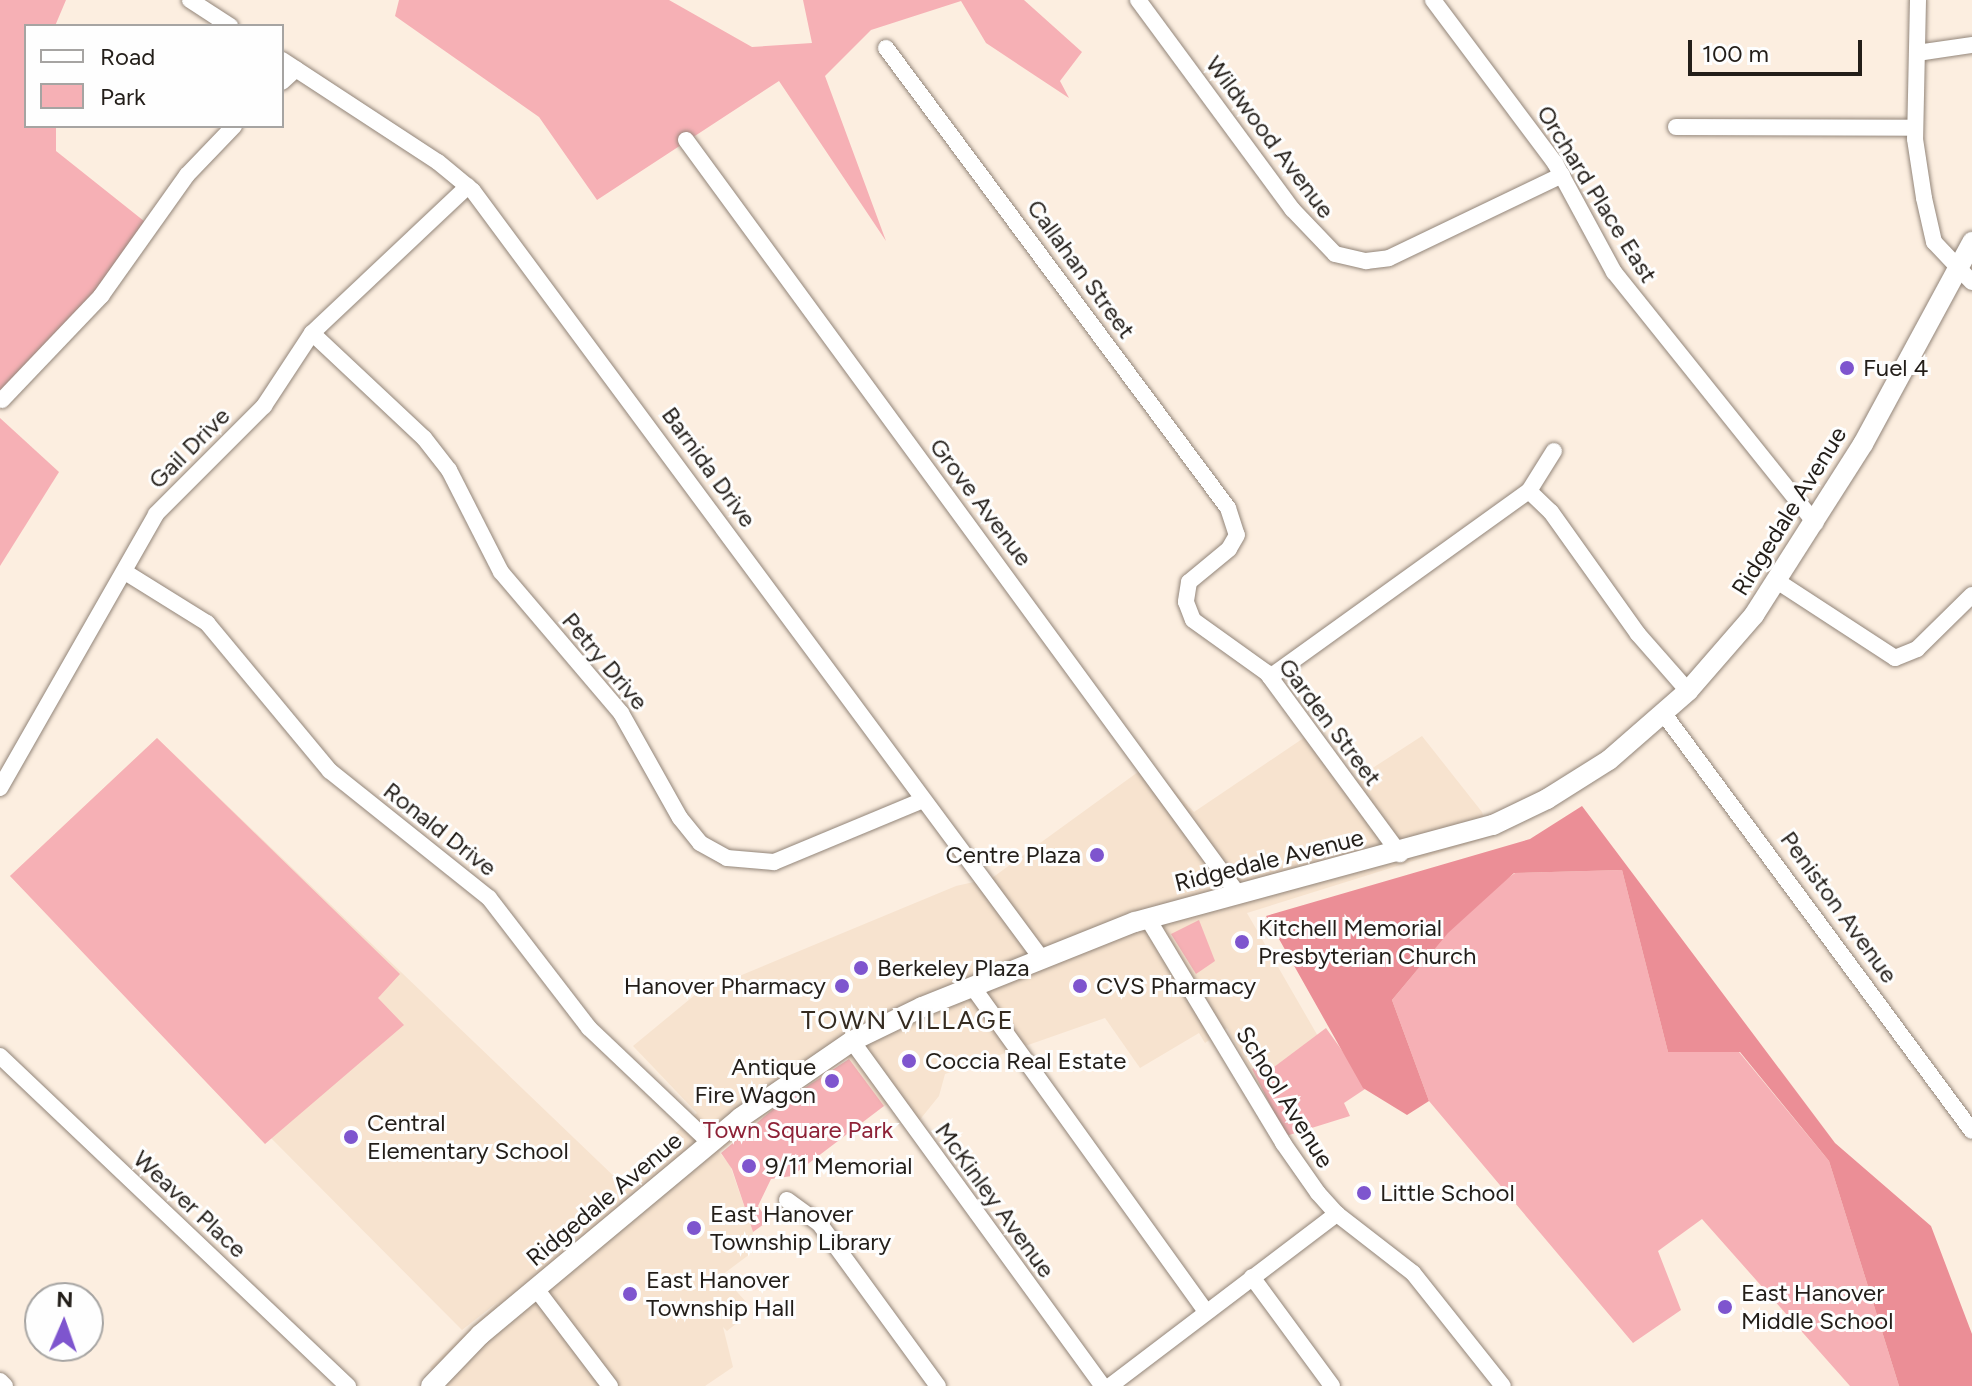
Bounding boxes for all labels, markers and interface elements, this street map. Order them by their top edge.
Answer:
legend [24,24,284,128]
scale bar [1692,24,1866,74]
text: 100 m [1702,39,1769,68]
text: Road [100,42,155,71]
street label: Wildwood Avenue [1200,50,1340,224]
text: Park [100,82,146,111]
street label: Orchard Place East [1531,100,1663,288]
street label: Callahan Street [1021,194,1141,344]
place label: Fuel 4 [1863,354,1928,382]
marker: Fuel 4 [1838,359,1856,377]
street label: Gail Drive [142,401,236,495]
street label: Barnida Drive [656,401,762,533]
street label: Ridgedale Avenue [1725,421,1853,601]
street label: Grove Avenue [924,433,1038,571]
street label: Petry Drive [556,607,654,715]
street label: Garden Street [1273,653,1387,791]
street label: Ronald Drive [378,776,502,882]
street label: Ridgedale Avenue [1172,823,1366,897]
street label: Peniston Avenue [1774,826,1904,988]
place label: Centre Plaza [946,841,1081,869]
marker: Centre Plaza [1088,846,1106,864]
place label: Kitchell Memorial Presbyterian Church [1258,914,1476,970]
marker: Kitchell Memorial Presbyterian Church [1233,933,1251,951]
place label: Berkeley Plaza [877,954,1029,982]
marker: Berkeley Plaza [852,959,870,977]
place label: Hanover Pharmacy [624,972,826,1000]
place label: CVS Pharmacy [1096,972,1256,1000]
marker: Hanover Pharmacy [833,977,851,995]
marker: CVS Pharmacy [1071,977,1089,995]
district label: TOWN VILLAGE [801,1005,1015,1037]
street label: School Avenue [1230,1021,1340,1173]
place label: Coccia Real Estate [925,1047,1126,1075]
marker: Coccia Real Estate [900,1052,918,1070]
place label: Antique Fire Wagon [695,1053,816,1109]
marker: Antique Fire Wagon [823,1072,841,1090]
place label: Central Elementary School [367,1109,569,1165]
park label: Town Square Park [703,1116,893,1144]
street label: McKinley Avenue [929,1117,1061,1283]
street label: Ridgedale Avenue [521,1126,687,1272]
marker: Central Elementary School [342,1128,360,1146]
street label: Weaver Place [127,1144,253,1264]
place label: 9/11 Memorial [765,1152,913,1180]
marker: 9/11 Memorial [740,1157,758,1175]
place label: Little School [1380,1179,1515,1207]
marker: Little School [1355,1184,1373,1202]
place label: East Hanover Township Library [710,1200,891,1256]
marker: East Hanover Township Library [685,1219,703,1237]
place label: East Hanover Township Hall [646,1266,795,1322]
place label: East Hanover Middle School [1741,1279,1894,1335]
north arrow [24,1282,104,1362]
marker: East Hanover Township Hall [621,1285,639,1303]
text: N [56,1286,74,1313]
marker: East Hanover Middle School [1716,1298,1734,1316]

